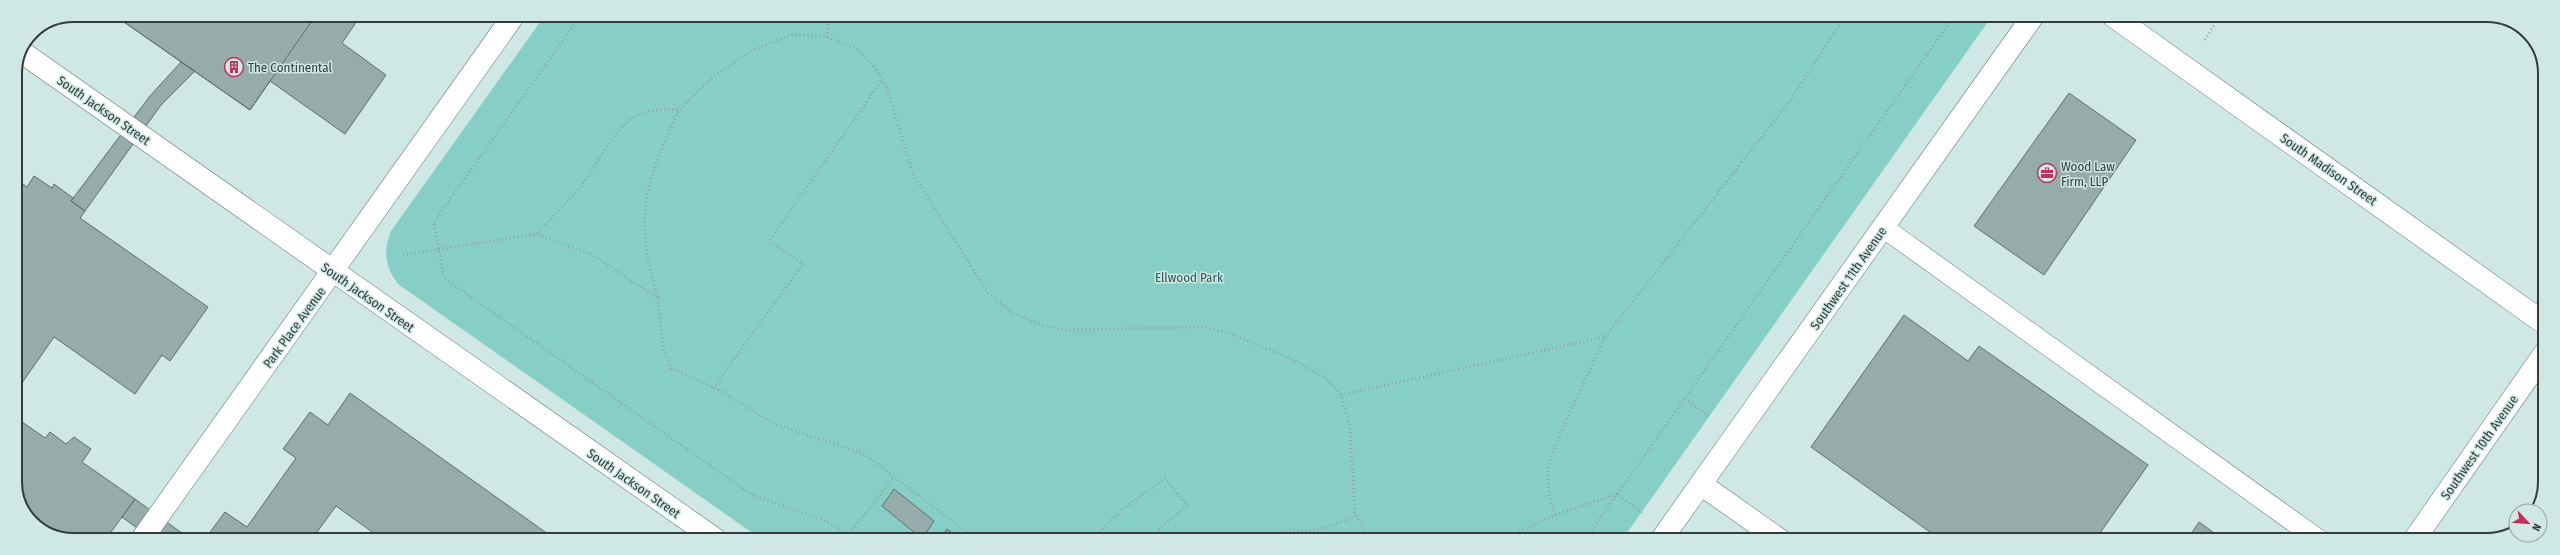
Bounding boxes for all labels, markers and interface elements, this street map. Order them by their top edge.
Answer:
building icon: The Continental [223,56,245,78]
place label: The Continental [248,60,332,75]
street label: South Jackson Street [54,73,154,149]
street label: South Madison Street [2278,130,2380,209]
place label: Wood Law Firm, LLP [2061,159,2115,189]
office icon: Wood Law Firm, LLP [2036,162,2058,184]
street label: Southwest 11th Avenue [1807,224,1890,333]
street label: South Jackson Street [318,260,418,336]
park label: Ellwood Park [1155,270,1224,285]
street label: Park Place Avenue [260,284,329,371]
street label: Southwest 10th Avenue [2438,392,2521,502]
street label: South Jackson Street [584,446,684,522]
north arrow [2508,503,2548,543]
text: N [2529,521,2544,533]

